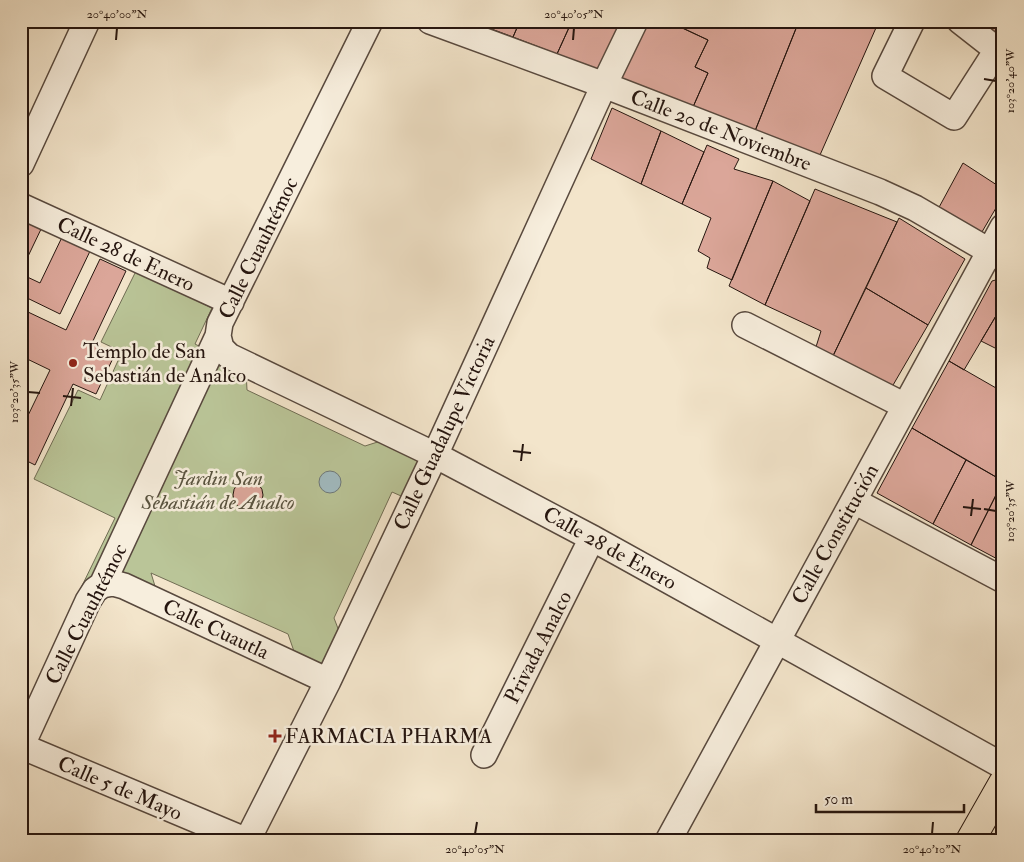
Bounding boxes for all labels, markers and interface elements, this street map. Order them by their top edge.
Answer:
text: 20°40'00"N [87,7,147,22]
text: 20°40'05"N [544,7,604,22]
text: 103°20'40"W [1003,48,1018,113]
street label: Calle 20 de Noviembre [626,84,815,177]
street label: Calle Cuauhtémoc [212,172,305,324]
street label: Calle 28 de Enero [53,211,199,298]
street label: Calle Guadalupe Victoria [388,331,502,535]
place label: Templo de San Sebastián de Analco [83,338,246,389]
marker: Templo de San Sebastián de Analco [67,357,79,369]
text: 103°20'35"W [7,360,22,423]
street label: Calle Constitución [786,459,885,609]
park label: Jardin San Sebastián de Analco [141,465,294,516]
text: 103°20'35"W [1003,479,1018,542]
street label: Calle 28 de Enero [538,501,681,596]
street label: Calle Cuauhtémoc [39,539,134,689]
street label: Privada Analco [498,586,578,708]
street label: Calle Cuautla [158,593,274,666]
place label: FARMACIA PHARMA [285,723,492,750]
marker: FARMACIA PHARMA [269,730,281,742]
street label: Calle 5 de Mayo [53,750,186,827]
scale bar [816,782,964,814]
text: 50 m [824,790,853,809]
text: 20°40'05"N [445,842,505,857]
text: 20°40'10"N [903,842,962,857]

